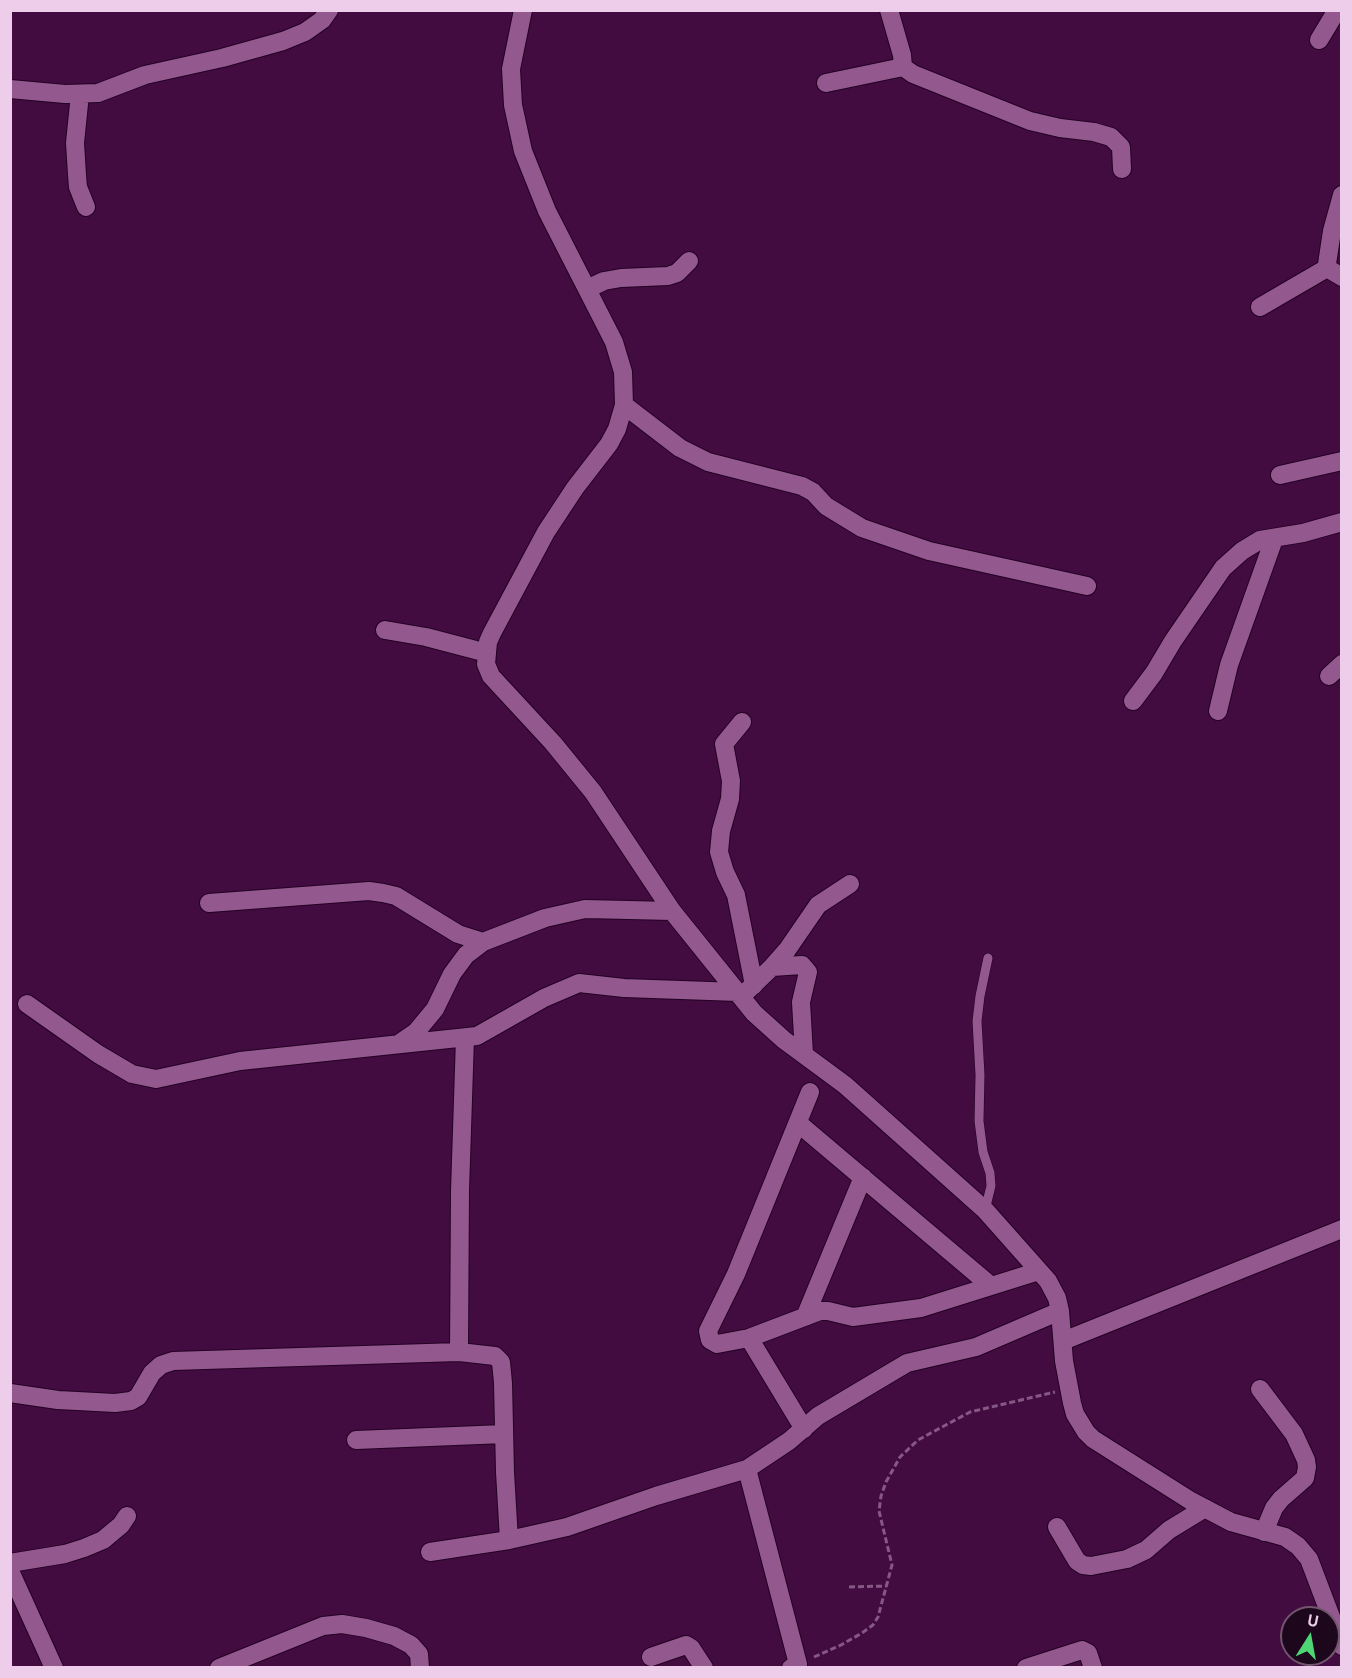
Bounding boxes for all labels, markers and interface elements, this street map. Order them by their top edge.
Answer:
north arrow [1280,1606,1340,1666]
text: U [1306,1610,1320,1630]

